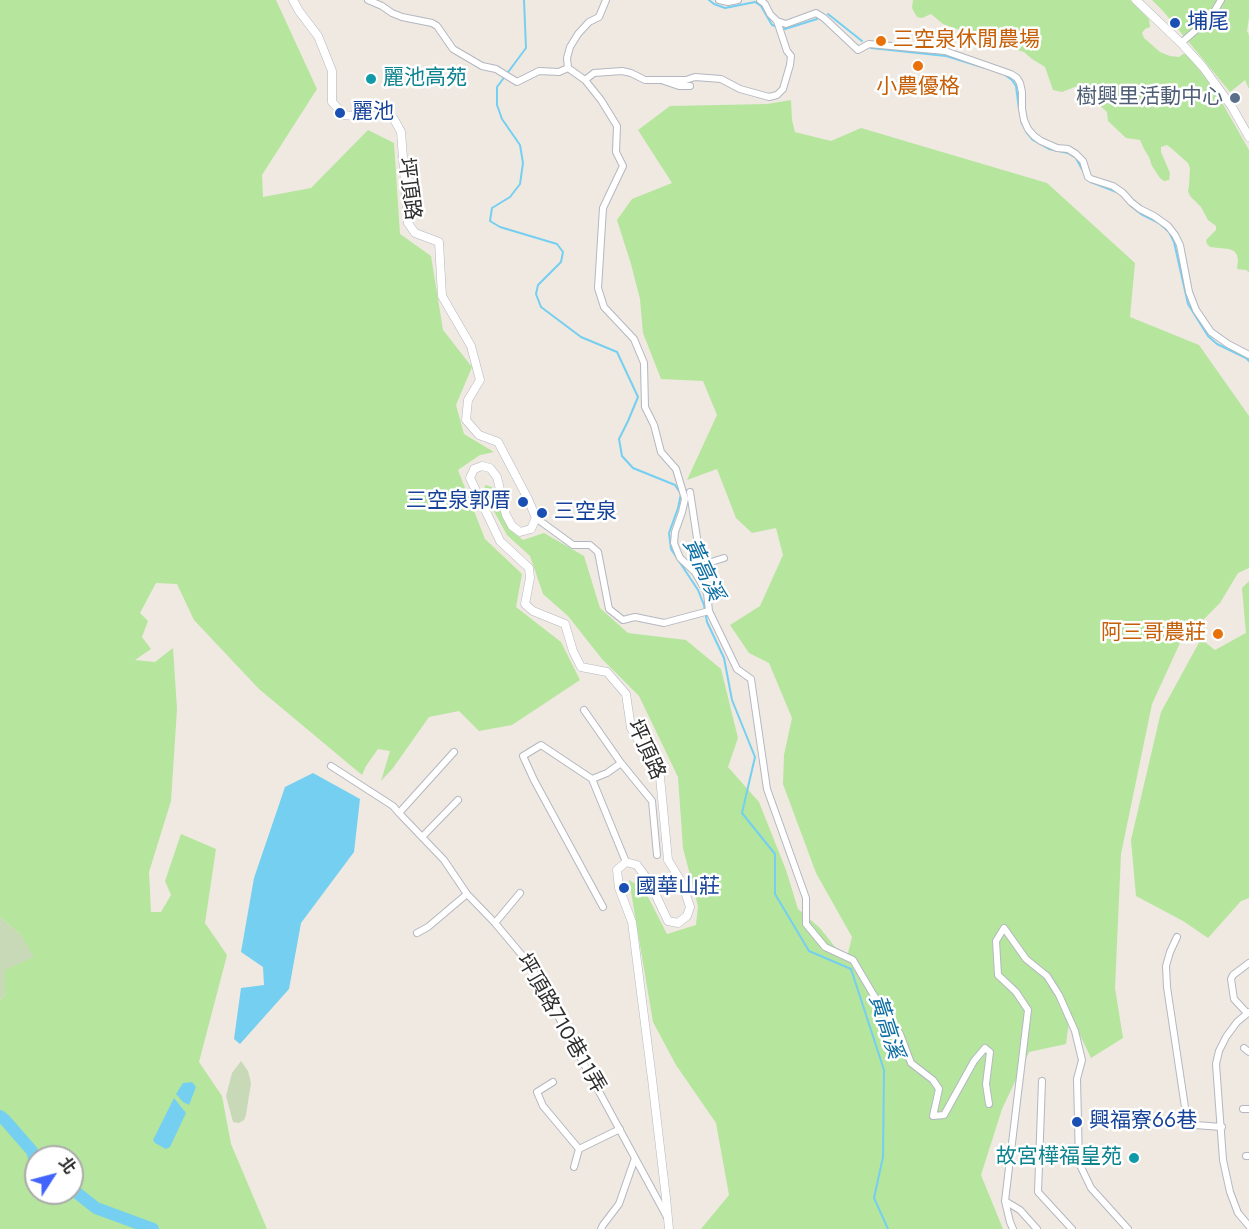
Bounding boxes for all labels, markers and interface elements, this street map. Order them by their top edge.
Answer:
place label: 埔尾 [1187,10,1229,36]
marker: 埔尾 [1168,16,1182,30]
place label: 三空泉休閒農場 [893,28,1040,54]
marker: 三空泉休閒農場 [874,34,888,48]
marker: 小農優格 [911,59,925,73]
place label: 麗池高苑 [383,66,467,92]
marker: 麗池高苑 [364,72,378,86]
place label: 小農優格 [876,75,960,101]
place label: 樹興里活動中心 [1076,85,1223,111]
marker: 樹興里活動中心 [1228,91,1242,105]
place label: 麗池 [352,100,394,126]
marker: 麗池 [333,106,347,120]
street label: 坪頂路 [392,156,424,222]
place label: 三空泉郭厝 [406,489,511,515]
marker: 三空泉郭厝 [516,495,530,509]
place label: 三空泉 [554,500,617,526]
marker: 三空泉 [535,506,549,520]
water label: 黃高溪 [676,535,728,605]
place label: 阿三哥農莊 [1101,621,1206,647]
marker: 阿三哥農莊 [1211,627,1225,641]
street label: 坪頂路 [621,716,669,784]
place label: 國華山莊 [636,875,720,901]
marker: 國華山莊 [617,881,631,895]
street label: 坪頂路710巷11弄 [510,950,610,1098]
water label: 黃高溪 [862,992,908,1062]
place label: 興福寮66巷 [1089,1109,1197,1135]
marker: 興福寮66巷 [1070,1115,1084,1129]
north arrow [24,1145,84,1205]
place label: 故宮樺福皇苑 [996,1145,1122,1171]
marker: 故宮樺福皇苑 [1127,1151,1141,1165]
text: 北 [53,1152,81,1179]

